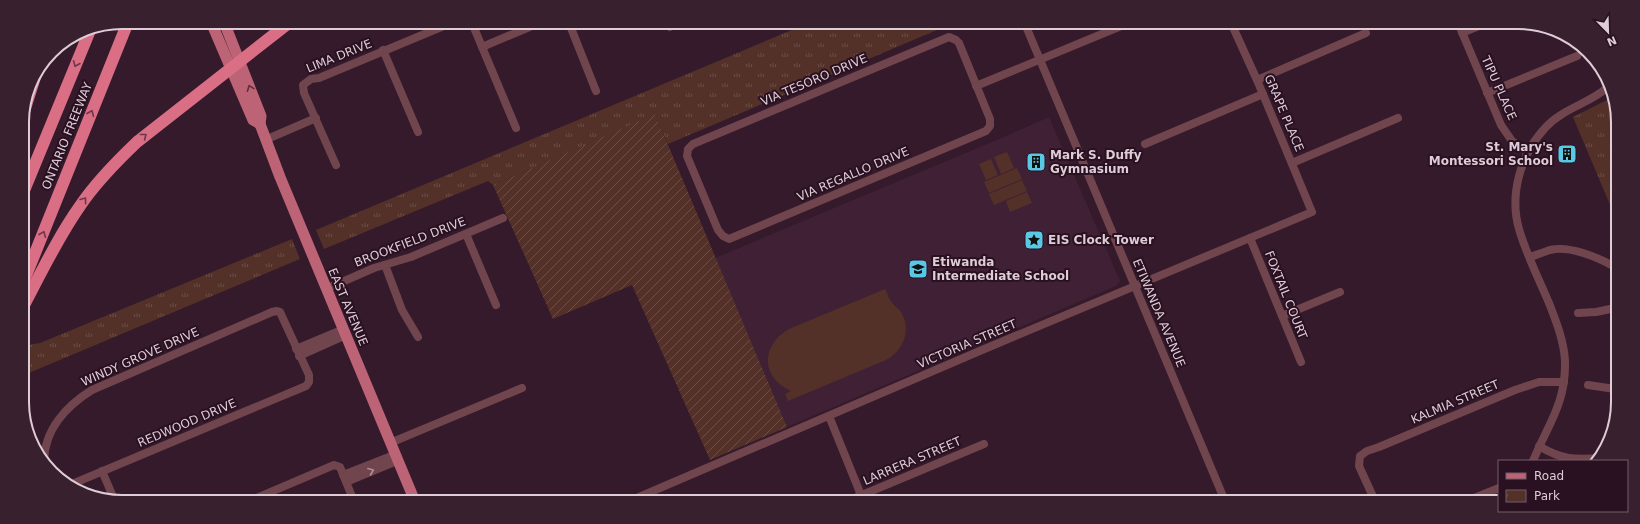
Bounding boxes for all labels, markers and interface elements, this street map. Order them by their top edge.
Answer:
north arrow [1588,12,1628,52]
text: N [1605,33,1618,49]
street label: LIMA DRIVE [304,36,374,76]
street label: VIA TESORO DRIVE [759,51,869,109]
street label: TIPU PLACE [1478,53,1519,122]
one-way arrow [73,60,81,68]
street label: GRAPE PLACE [1262,72,1306,154]
street label: ONTARIO FREEWAY [39,80,95,192]
one-way arrow [247,84,255,91]
one-way arrow [87,110,95,117]
one-way arrow [139,134,146,141]
place label: St. Mary's Montessori School [1429,140,1553,168]
building icon: St. Mary's Montessori School [1556,143,1578,165]
street label: VIA REGALLO DRIVE [795,144,911,204]
place label: Mark S. Duffy Gymnasium [1050,148,1142,176]
building icon: Mark S. Duffy Gymnasium [1025,151,1047,173]
one-way arrow [79,198,86,205]
street label: BROOKFIELD DRIVE [352,214,468,270]
place icon: EIS Clock Tower [1023,229,1045,251]
one-way arrow [38,231,46,238]
place label: EIS Clock Tower [1048,233,1154,247]
street label: FOXTAIL COURT [1262,249,1310,342]
place label: Etiwanda Intermediate School [932,255,1069,283]
street label: ETIWANDA AVENUE [1130,257,1188,369]
school or university icon: Etiwanda Intermediate School [907,258,929,280]
street label: EAST AVENUE [325,266,371,348]
street label: VICTORIA STREET [915,316,1019,371]
street label: WINDY GROVE DRIVE [79,325,201,389]
street label: KALMIA STREET [1409,377,1502,427]
street label: REDWOOD DRIVE [136,396,238,450]
street label: LARRERA STREET [861,434,964,488]
legend [1498,460,1628,512]
one-way arrow [368,468,375,476]
text: Road [1534,469,1564,483]
text: Park [1534,489,1560,503]

